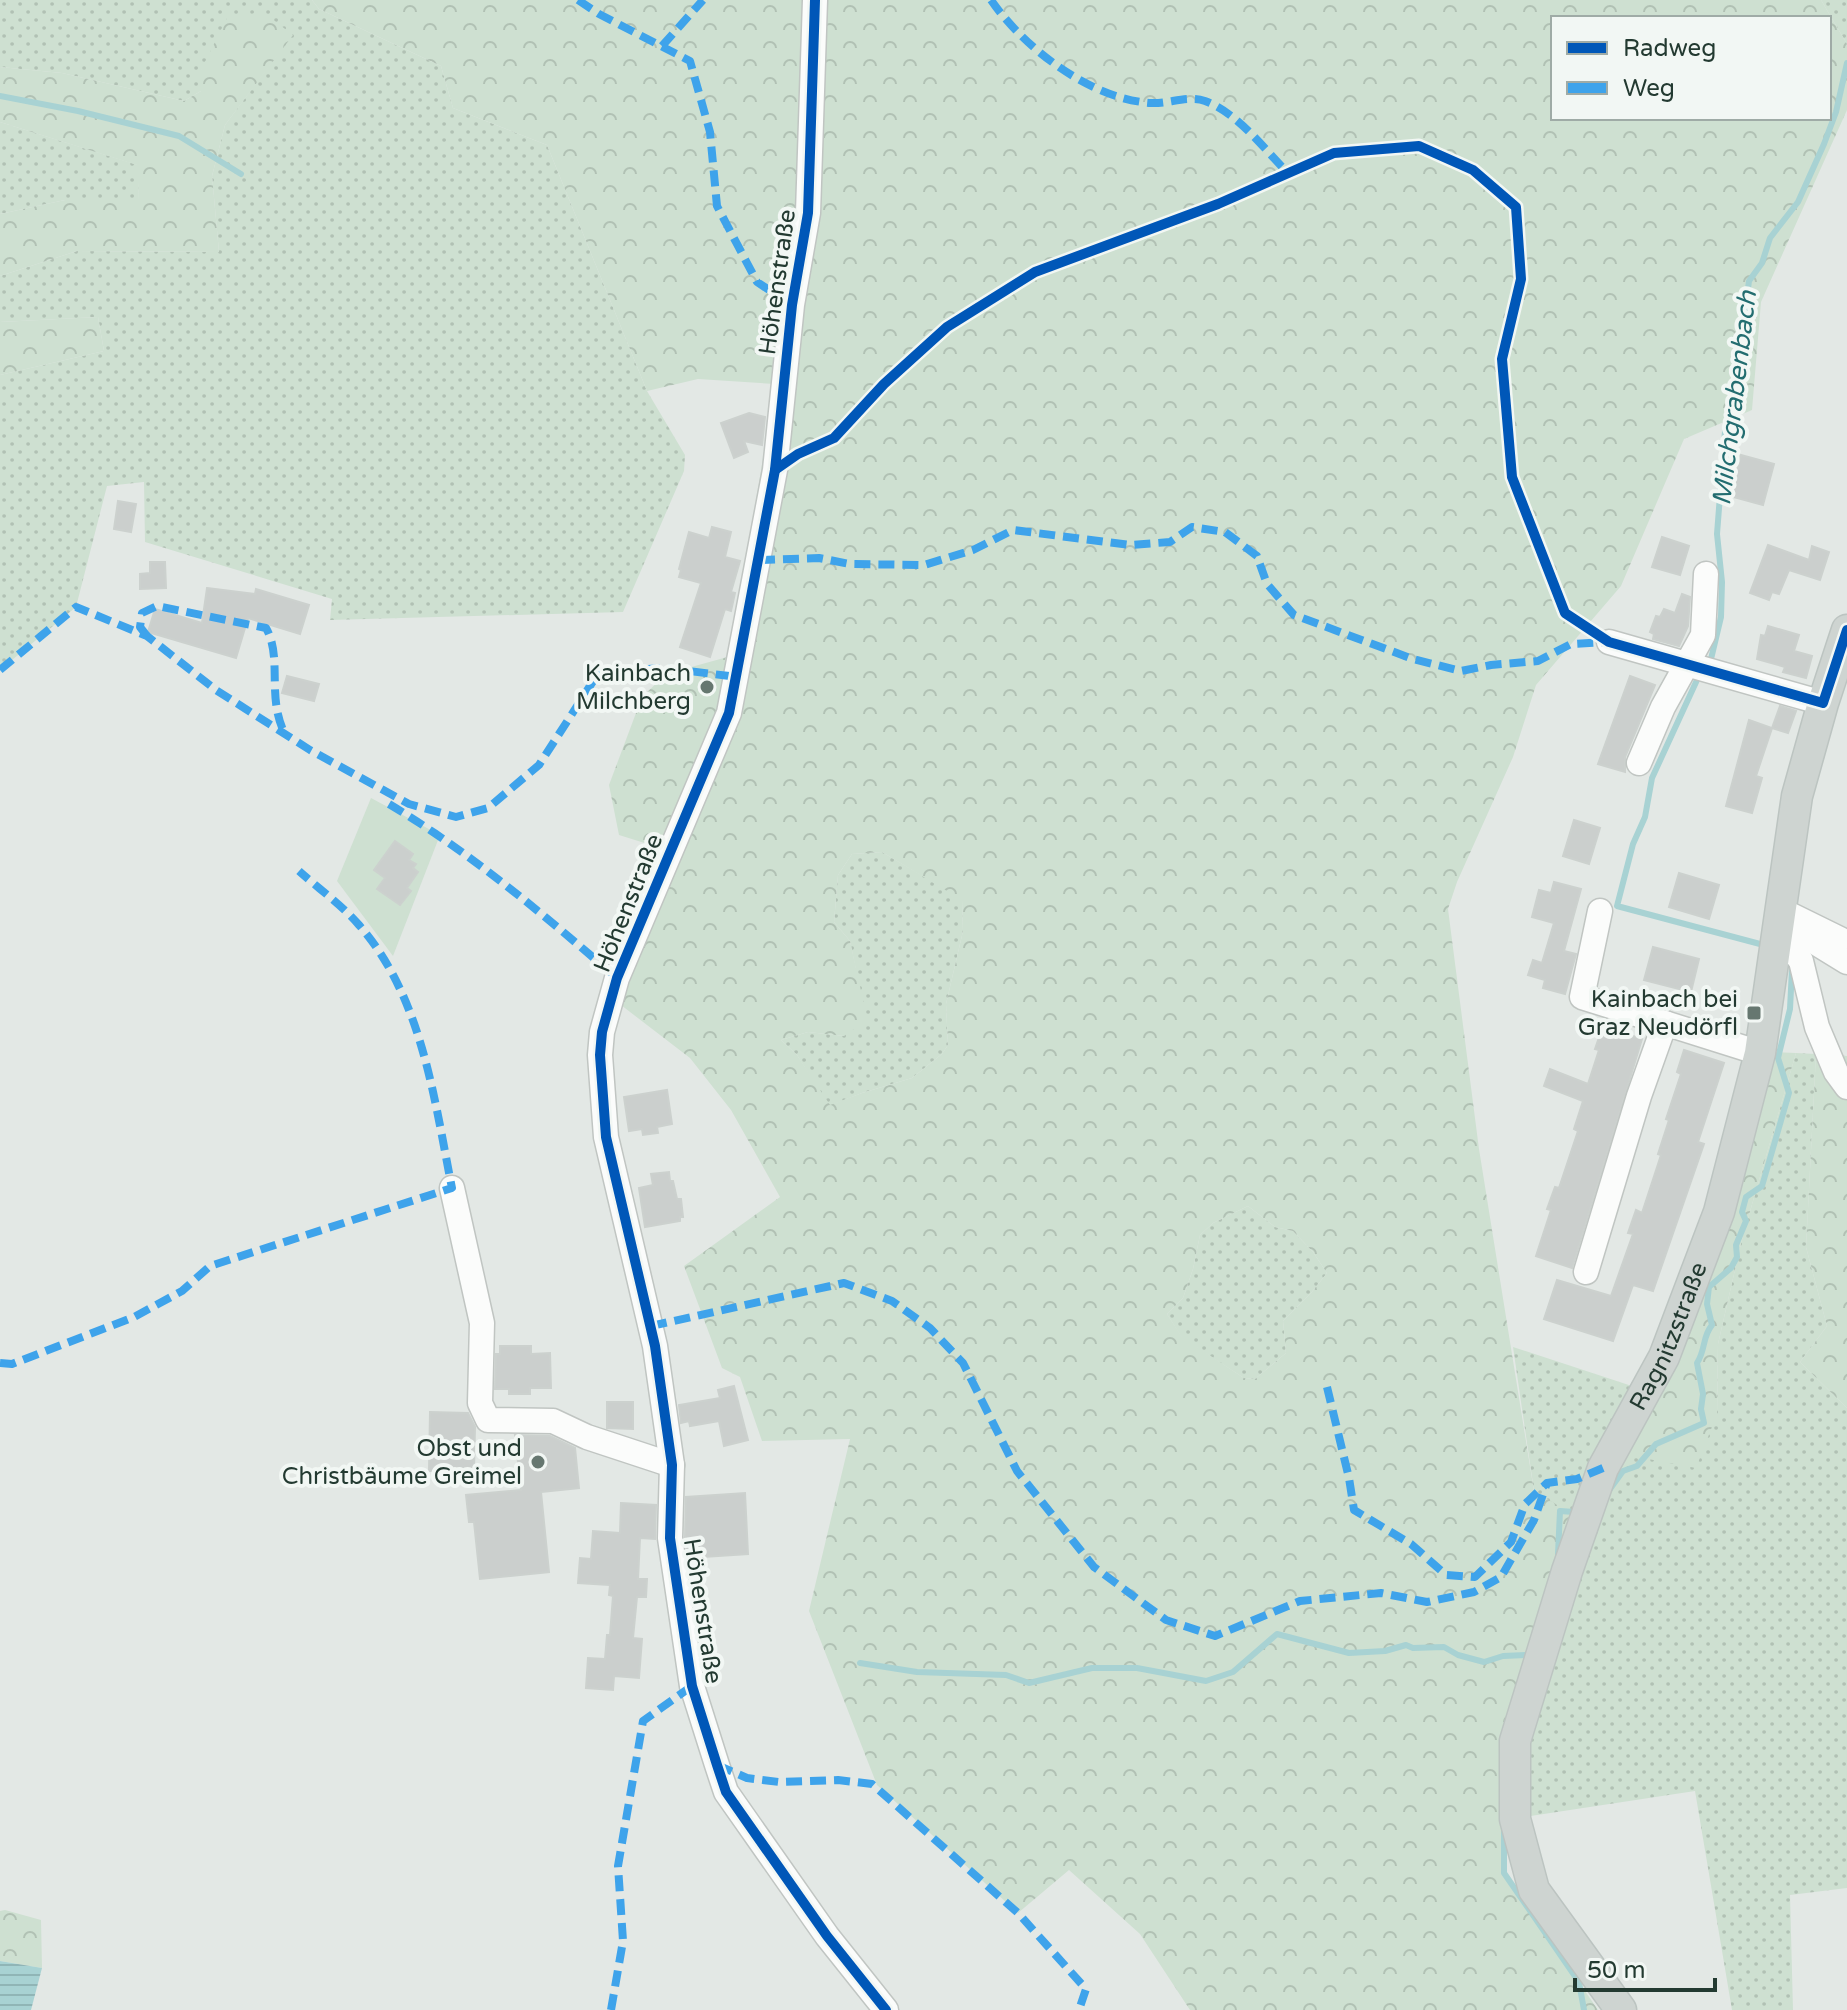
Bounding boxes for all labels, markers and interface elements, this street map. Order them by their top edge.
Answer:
legend [1551,16,1831,120]
text: Radweg [1623,34,1716,63]
text: Weg [1623,74,1675,103]
street label: Höhenstraße [753,207,802,357]
water label: Milchgrabenbach [1706,288,1763,507]
place label: Kainbach Milchberg [576,659,691,716]
marker: Kainbach Milchberg [698,678,716,696]
street label: Höhenstraße [588,830,669,977]
place label: Kainbach bei Graz Neudörfl [1578,985,1738,1042]
marker: Kainbach bei Graz Neudörfl [1745,1004,1763,1022]
street label: Ragnitzstraße [1623,1258,1714,1416]
place label: Obst und Christbäume Greimel [282,1434,522,1491]
marker: Obst und Christbäume Greimel [529,1453,547,1471]
street label: Höhenstraße [677,1536,728,1686]
scale bar [1575,1942,1715,1992]
text: 50 m [1587,1956,1645,1985]

